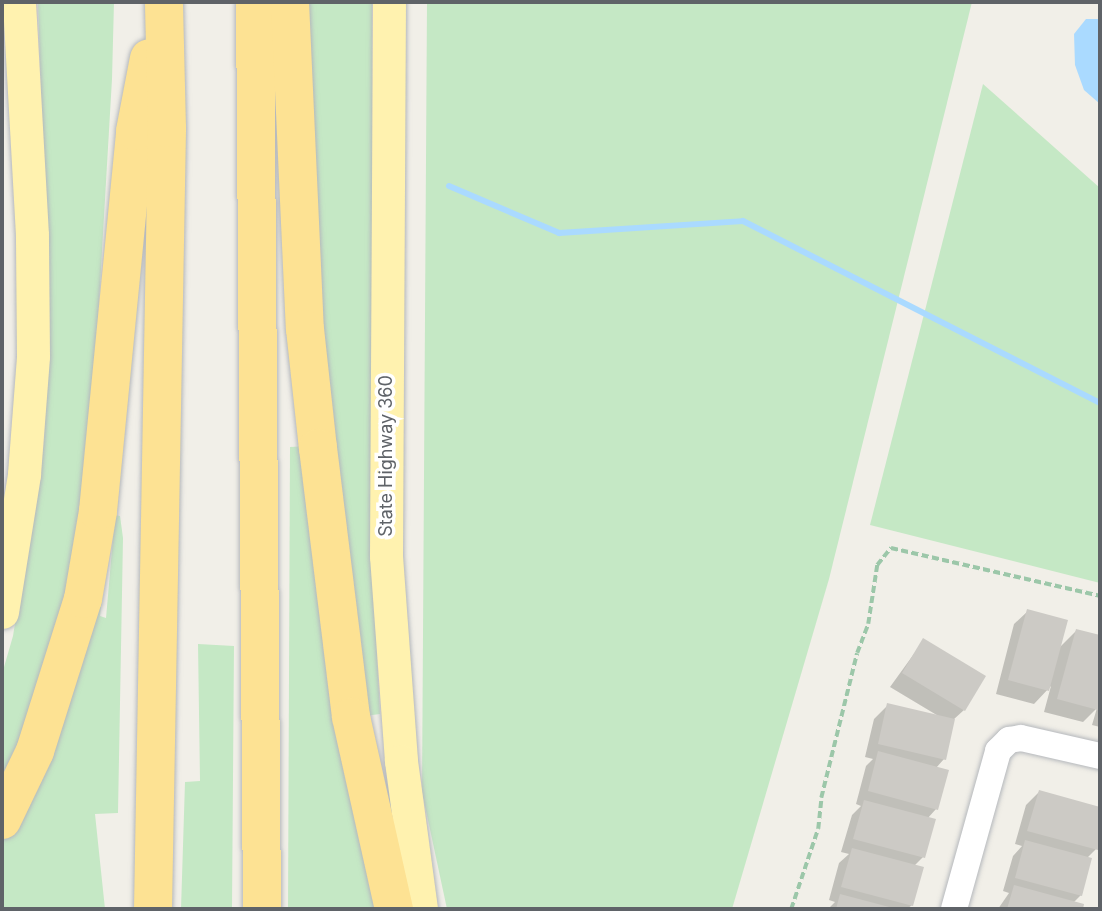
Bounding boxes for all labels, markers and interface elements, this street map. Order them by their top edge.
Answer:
street label: State Highway 360 [375,375,397,537]

